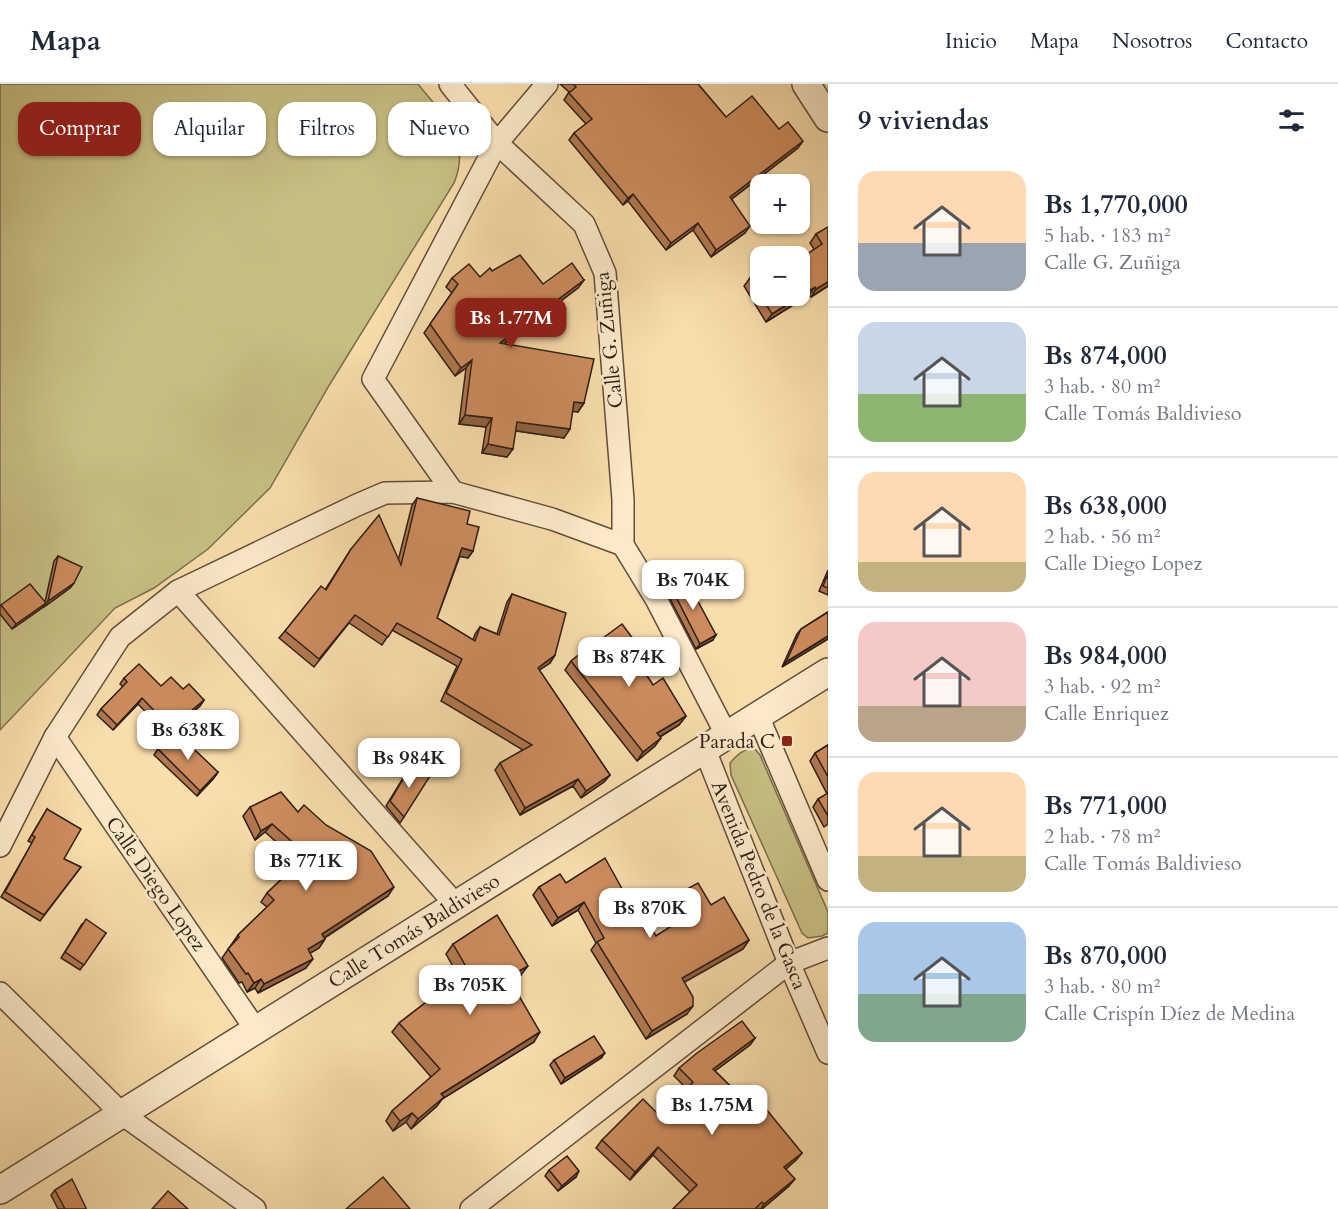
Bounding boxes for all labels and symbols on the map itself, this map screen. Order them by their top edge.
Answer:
street label: Calle G. Zuñiga [588,270,630,410]
pin: Bs 1.77M [449,298,573,349]
pin: Bs 704K [638,560,748,611]
pin: Bs 874K [574,637,684,688]
pin: Bs 638K [133,710,243,761]
place label: Parada C [699,728,775,755]
marker: Parada C [780,734,794,748]
pin: Bs 984K [354,738,464,789]
street label: Avenida Pedro de la Gasca [705,776,813,994]
street label: Calle Diego Lopez [99,811,213,957]
pin: Bs 771K [251,841,361,892]
street label: Calle Tomás Baldivieso [323,867,505,995]
pin: Bs 870K [595,888,705,939]
pin: Bs 705K [415,965,525,1016]
pin: Bs 1.75M [650,1085,774,1136]

